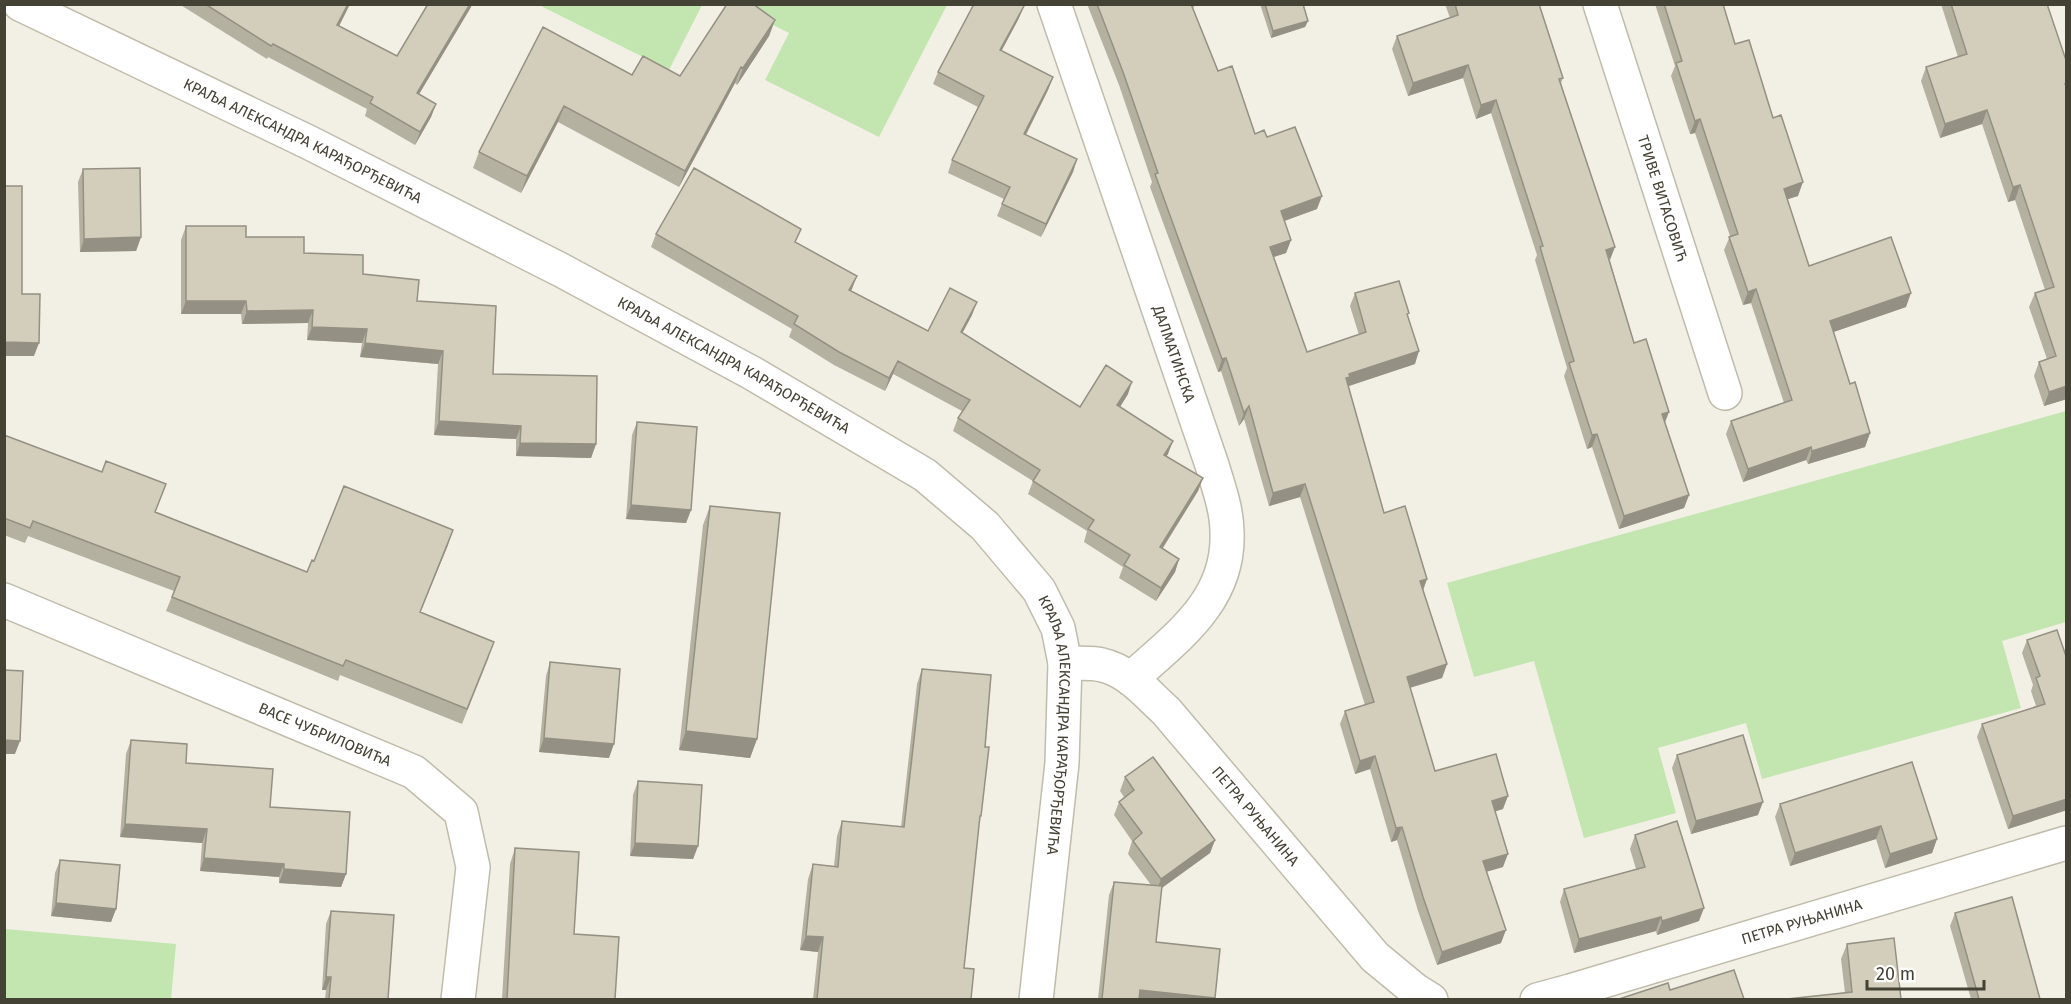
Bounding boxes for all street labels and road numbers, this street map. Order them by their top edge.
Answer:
street label: КРАЉА АЛЕКСАНДРА КАРАЂОРЂЕВИЋА [180,75,425,207]
street label: ТРИВЕ ВИТАСОВИЋ [1634,133,1691,264]
street label: КРАЉА АЛЕКСАНДРА КАРАЂОРЂЕВИЋА [614,293,853,438]
street label: ДАЛМАТИНСКА [1149,302,1199,405]
street label: КРАЉА АЛЕКСАНДРА КАРАЂОРЂЕВИЋА [1034,592,1074,856]
street label: ВАСЕ ЧУБРИЛОВИЋА [256,699,394,771]
street label: ПЕТРА РУЊАНИНА [1208,763,1303,870]
street label: ПЕТРА РУЊАНИНА [1739,895,1865,948]

